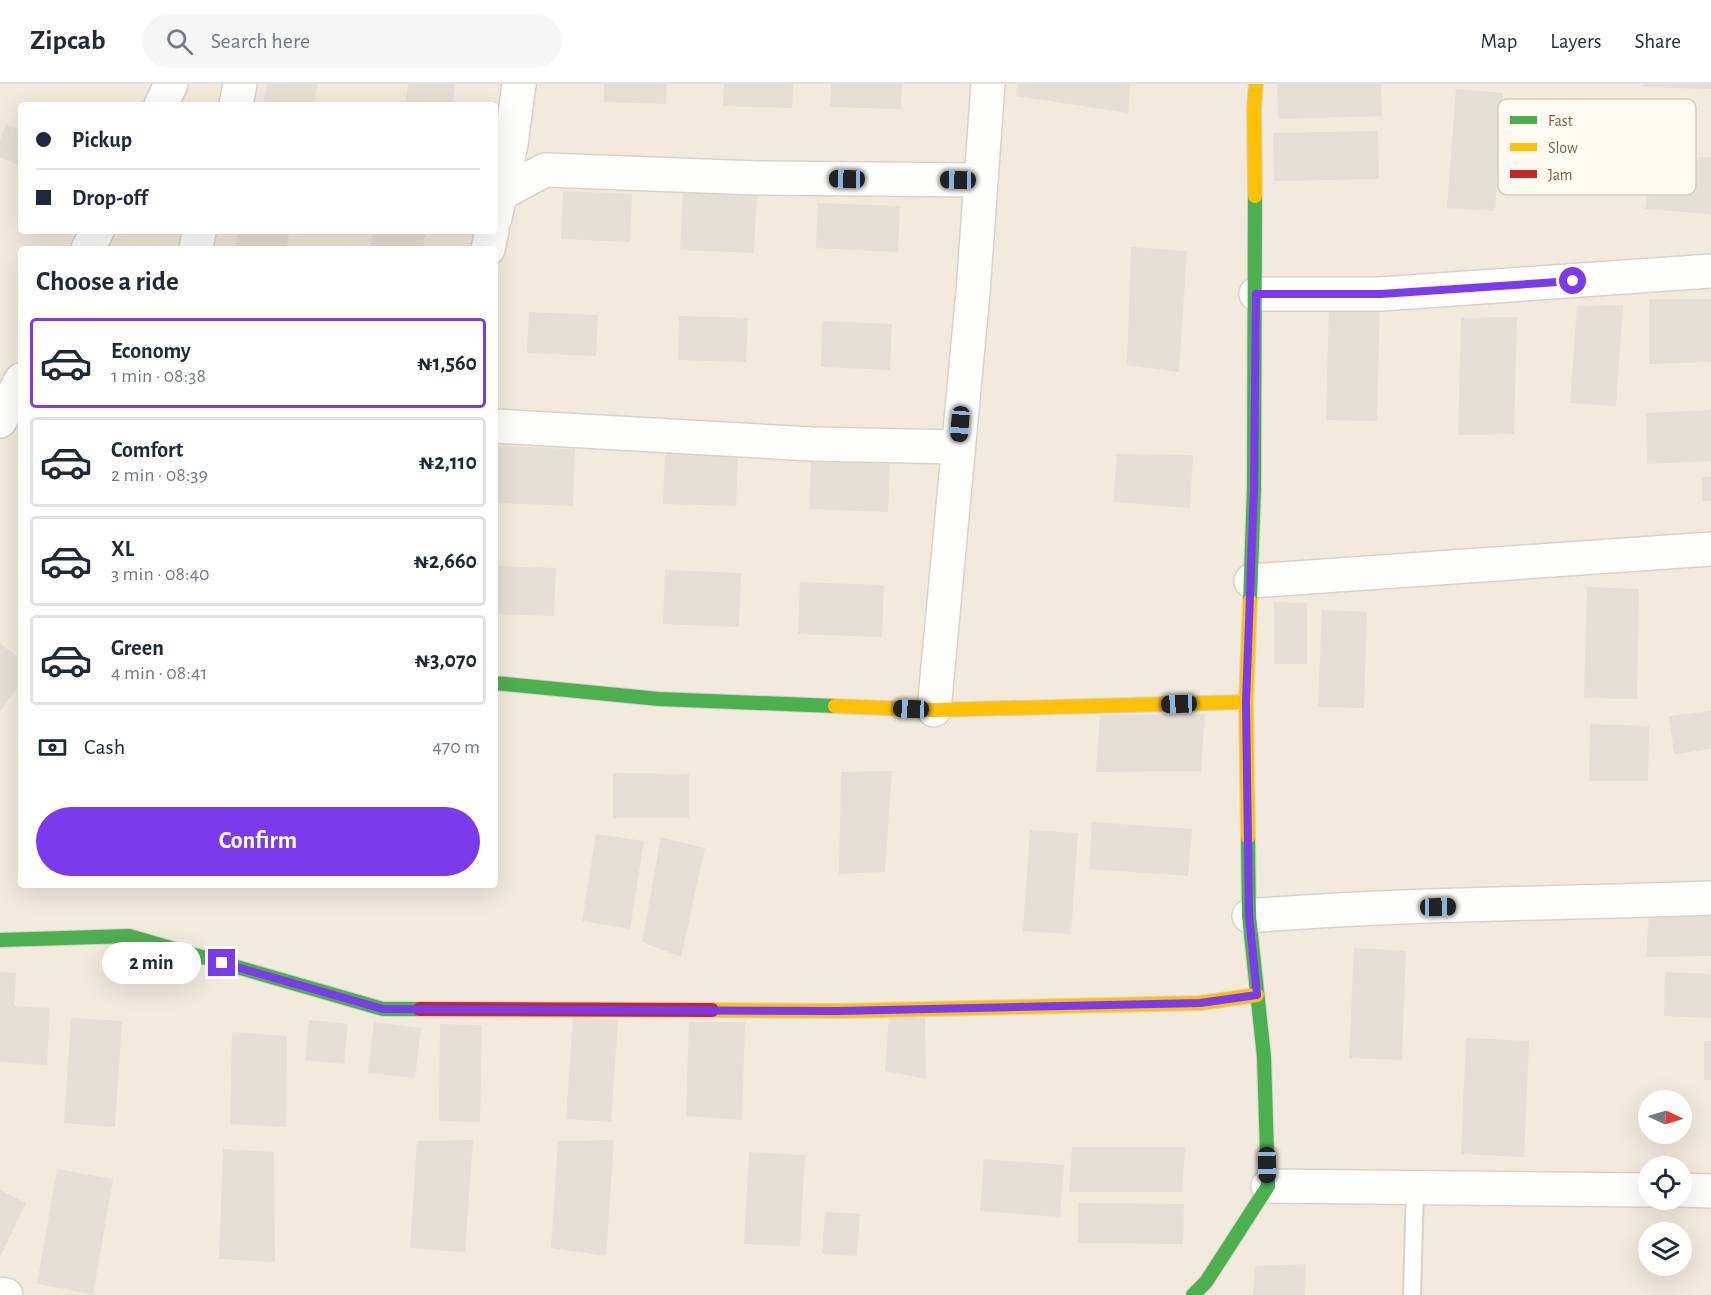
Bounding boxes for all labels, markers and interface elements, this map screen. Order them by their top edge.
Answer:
search box [142,14,562,68]
icon: search [163,25,196,58]
text: Zipcab [30,27,106,55]
text: Search here [211,30,310,52]
text: Map [1481,31,1517,52]
text: Layers [1550,31,1601,52]
text: Share [1634,31,1681,52]
legend [1498,99,1696,195]
text: Fast [1548,113,1573,129]
text: Pickup [72,129,132,151]
text: Slow [1548,140,1578,156]
text: Jam [1548,167,1573,183]
car [829,170,865,188]
car [940,171,976,189]
text: Drop-off [72,187,148,209]
route start [1559,267,1586,294]
text: Choose a ride [36,268,179,295]
icon: car [39,336,93,390]
text: Economy [111,340,191,362]
text: ₦1,560 [417,352,477,374]
text: 1 min · 08:38 [111,366,206,386]
car [949,405,971,443]
icon: car [39,435,93,489]
text: Comfort [111,439,183,461]
text: ₦2,110 [419,451,477,473]
text: 2 min · 08:39 [111,465,208,485]
icon: car [39,534,93,588]
text: XL [111,538,134,560]
text: ₦2,660 [413,550,477,572]
text: 3 min · 08:40 [111,564,210,584]
icon: car [39,633,93,687]
text: Green [111,637,164,659]
text: ₦3,070 [415,649,477,671]
text: 4 min · 08:41 [111,663,207,683]
car [1161,694,1197,714]
car [893,699,929,719]
icon: cash [36,731,69,764]
text: Cash [84,736,125,758]
text: 470 m [432,737,480,757]
button: Confirm [36,807,480,876]
car [1420,898,1456,916]
callout: 2 min [102,942,201,984]
route end [208,949,235,976]
text: 2 min [129,953,174,973]
north arrow [1638,1090,1692,1144]
map controls [1638,1090,1692,1276]
car [1258,1147,1276,1183]
button: locate [1638,1156,1692,1210]
button: layers [1638,1222,1692,1276]

